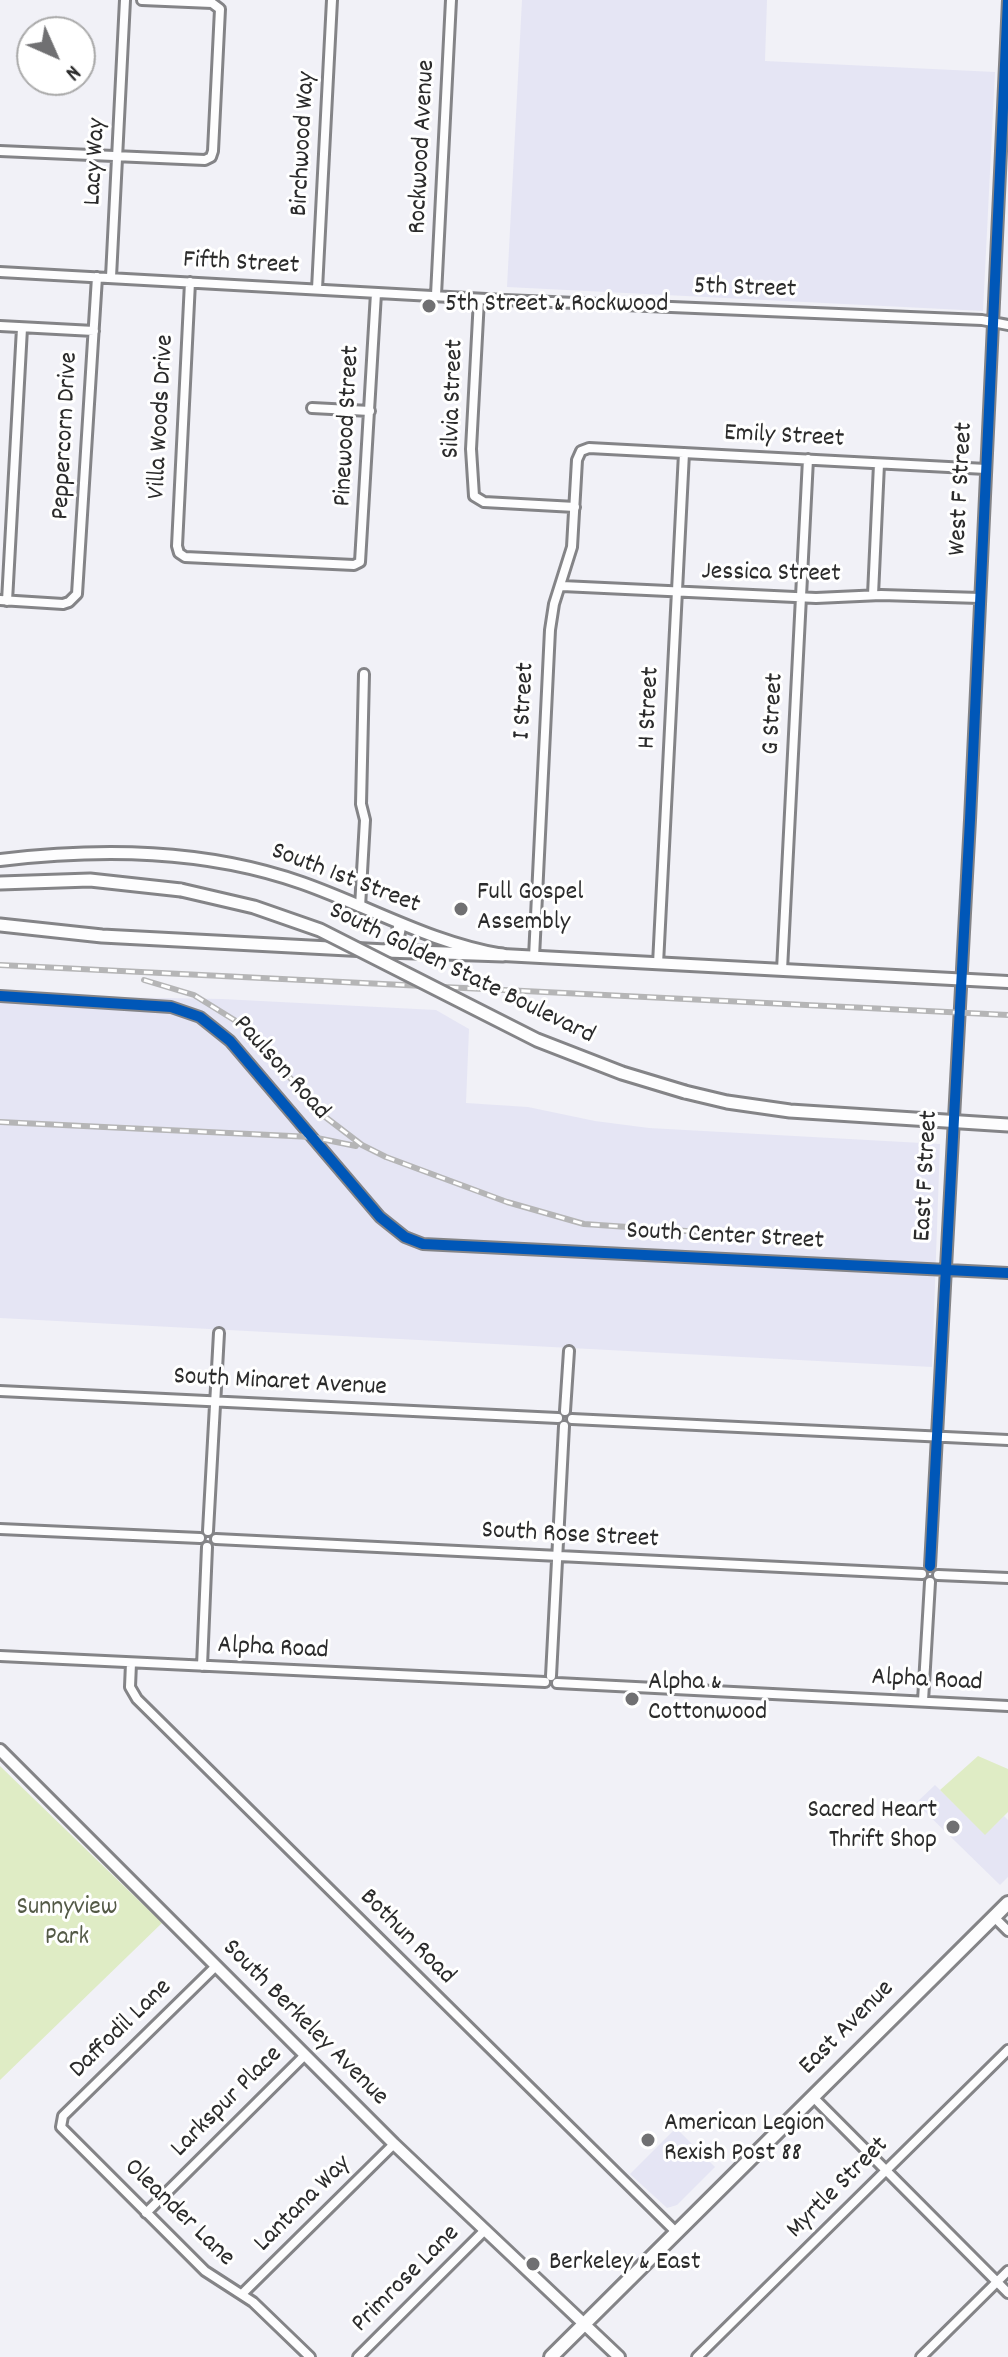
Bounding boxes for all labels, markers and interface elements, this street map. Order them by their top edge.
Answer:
north arrow [16,16,96,96]
text: N [57,57,87,87]
street label: Rockwood Avenue [404,59,444,235]
street label: Birchwood Way [286,71,324,217]
street label: Lacy Way [79,118,115,206]
street label: Fifth Street [182,246,300,284]
street label: 5th Street [693,273,797,307]
place label: 5th Street & Rockwood [445,290,668,322]
marker: 5th Street & Rockwood [420,297,438,315]
street label: Villa Woods Drive [143,334,183,500]
street label: Silvia Street [437,339,473,459]
street label: Pinewood Street [329,345,369,507]
street label: Peppercorn Drive [47,351,87,521]
street label: Emily Street [723,419,845,457]
street label: West F Street [944,421,982,557]
street label: Jessica Street [701,558,841,592]
street label: I Street [508,662,544,740]
street label: H Street [633,666,669,750]
street label: G Street [757,672,793,756]
street label: South 1st Street [266,837,424,923]
place label: Full Gospel Assembly [477,878,583,940]
street label: South Golden State Boulevard [323,897,599,1053]
marker: Full Gospel Assembly [452,900,470,918]
street label: Paulson Road [225,1010,335,1128]
street label: East F Street [909,1110,947,1242]
street label: South Center Street [625,1217,825,1259]
street label: South Minaret Avenue [172,1363,388,1405]
street label: South Rose Street [481,1517,659,1557]
street label: Alpha Road [217,1632,329,1668]
street label: Alpha Road [871,1664,983,1700]
place label: Alpha & Cottonwood [648,1668,767,1730]
marker: Alpha & Cottonwood [623,1690,641,1708]
place label: Sacred Heart Thrift Shop [807,1796,937,1858]
marker: Sacred Heart Thrift Shop [944,1818,962,1836]
street label: Bothun Road [351,1883,461,1993]
park label: Sunnyview Park [16,1893,118,1954]
street label: South Berkeley Avenue [214,1934,394,2114]
street label: Daffodil Lane [64,1974,180,2086]
street label: East Avenue [794,1975,902,2083]
street label: Larkspur Place [166,2041,290,2165]
place label: American Legion Rexish Post 88 [664,2109,824,2170]
marker: American Legion Rexish Post 88 [639,2131,657,2149]
street label: Myrtle Street [781,2131,897,2247]
street label: Lantana Way [249,2150,359,2260]
street label: Oleander Lane [116,2153,240,2275]
street label: Primrose Lane [347,2220,467,2340]
place label: Berkeley & East [549,2248,701,2280]
marker: Berkeley & East [524,2255,542,2273]

